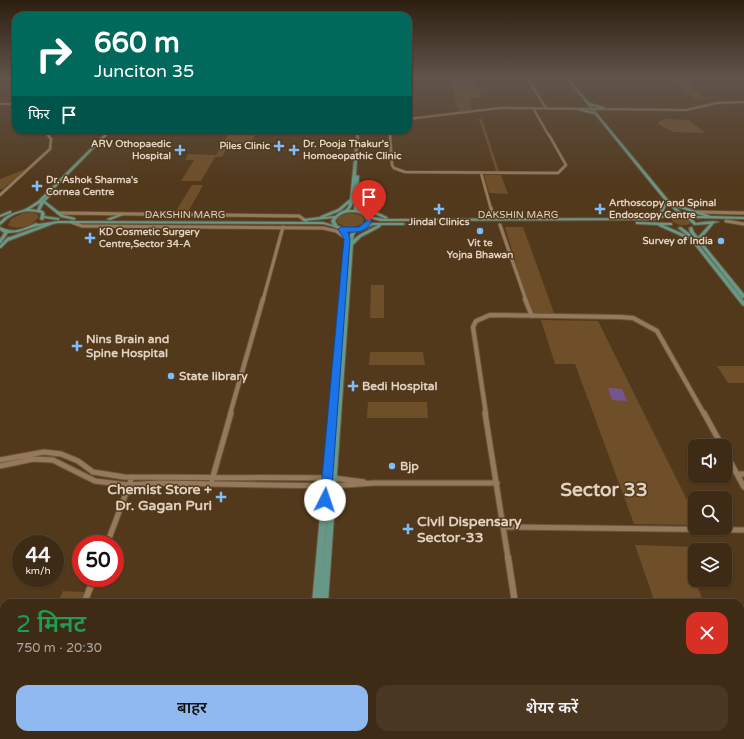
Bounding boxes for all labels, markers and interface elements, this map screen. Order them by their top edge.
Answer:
text: 660 m [94,26,180,60]
icon: right [28,28,80,80]
text: Junciton 35 [94,60,194,82]
icon: arrive [58,104,80,126]
text: फिर [28,105,50,123]
place label: ARV Othopaedic Hospital [91,138,172,162]
place label: Dr. Pooja Thakur's Homoeopathic Clinic [303,138,402,162]
place label: Piles Clinic [219,140,271,152]
marker: Piles Clinic [273,140,285,152]
marker: ARV Othopaedic Hospital [174,144,186,156]
marker: Dr. Pooja Thakur's Homoeopathic Clinic [288,144,300,156]
place label: Dr. Ashok Sharma's Cornea Centre [46,174,138,198]
marker: Dr. Ashok Sharma's Cornea Centre [31,180,43,192]
pin [352,180,386,221]
icon: arrive [358,186,380,208]
place label: Arthoscopy and Spinal Endoscopy Centre [609,197,716,221]
marker: Jindal Clinics [433,203,445,215]
marker: Arthoscopy and Spinal Endoscopy Centre [594,203,606,215]
street label: DAKSHIN MARG [145,209,225,221]
street label: DAKSHIN MARG [478,209,558,221]
place label: Jindal Clinics [408,216,470,228]
place label: KD Cosmetic Surgery Centre,Sector 34-A [99,226,200,250]
marker: Vit te Yojna Bhawan [475,226,485,236]
marker: KD Cosmetic Surgery Centre,Sector 34-A [84,232,96,244]
place label: Survey of India [642,235,713,247]
marker: Survey of India [716,236,726,246]
place label: Vit te Yojna Bhawan [447,237,513,261]
place label: Nins Brain and Spine Hospital [86,332,169,361]
marker: Nins Brain and Spine Hospital [71,340,83,352]
place label: State library [179,369,248,384]
marker: State library [166,371,176,381]
place label: Bedi Hospital [362,379,438,394]
marker: Bedi Hospital [347,380,359,392]
map controls [688,439,732,587]
button: sound [688,439,732,483]
place label: Bjp [400,459,419,474]
marker: Bjp [387,461,397,471]
position arrow [304,479,346,521]
district label: Sector 33 [560,479,648,501]
place label: Chemist Store + Dr. Gagan Puri [107,481,212,514]
marker: Chemist Store + Dr. Gagan Puri [215,491,227,503]
button: search [688,491,732,535]
place label: Civil Dispensary Sector-33 [417,513,522,546]
marker: Civil Dispensary Sector-33 [402,523,414,535]
speed limit sign: 50 [72,535,124,587]
button: layers [688,543,732,587]
text: 44 [25,544,51,568]
text: km/h [25,565,51,577]
text: 2 मिनट [16,610,86,639]
button: close [686,612,728,654]
text: 750 m · 20:30 [16,640,102,656]
button: बाहर [16,685,368,731]
button: शेयर करें [376,685,728,731]

